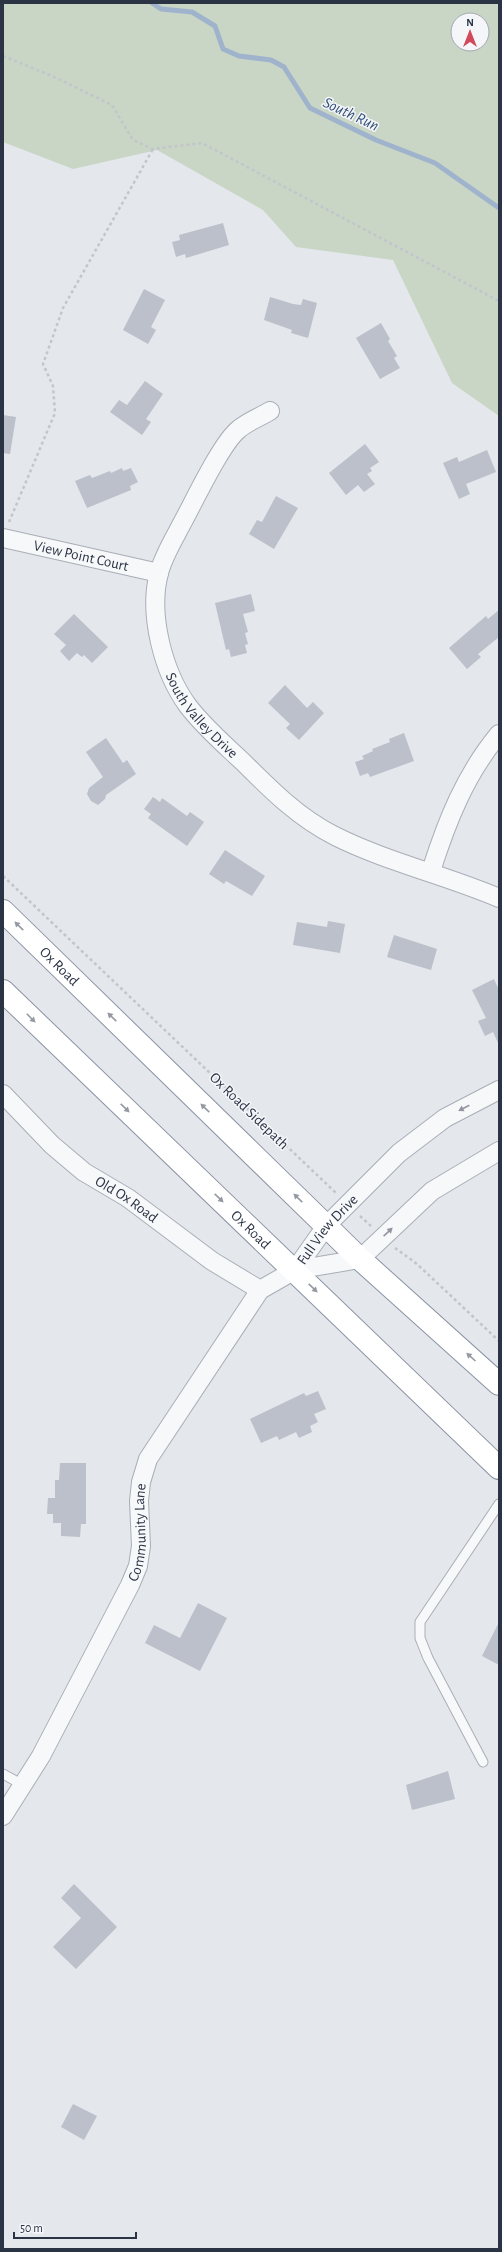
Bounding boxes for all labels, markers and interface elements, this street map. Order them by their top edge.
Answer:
north arrow [450,12,490,52]
text: N [466,17,474,28]
water label: South Run [321,94,381,134]
street label: View Point Court [32,538,130,573]
street label: South Valley Drive [163,670,241,761]
one-way arrow [14,922,24,931]
street label: Ox Road [37,944,82,989]
one-way arrow [107,1012,117,1022]
one-way arrow [26,1013,36,1023]
street label: Ox Road Sidepath [207,1070,291,1152]
one-way arrow [120,1103,130,1113]
one-way arrow [200,1103,210,1113]
one-way arrow [458,1105,470,1111]
street label: Old Ox Road [93,1173,161,1225]
street label: Full View Drive [294,1191,361,1267]
one-way arrow [214,1193,224,1203]
one-way arrow [293,1194,303,1203]
street label: Ox Road [228,1207,274,1252]
one-way arrow [383,1227,393,1237]
one-way arrow [308,1283,318,1293]
one-way arrow [465,1353,476,1362]
street label: Community Lane [125,1482,149,1584]
scale bar [14,2214,136,2240]
text: 50 m [20,2222,43,2234]

